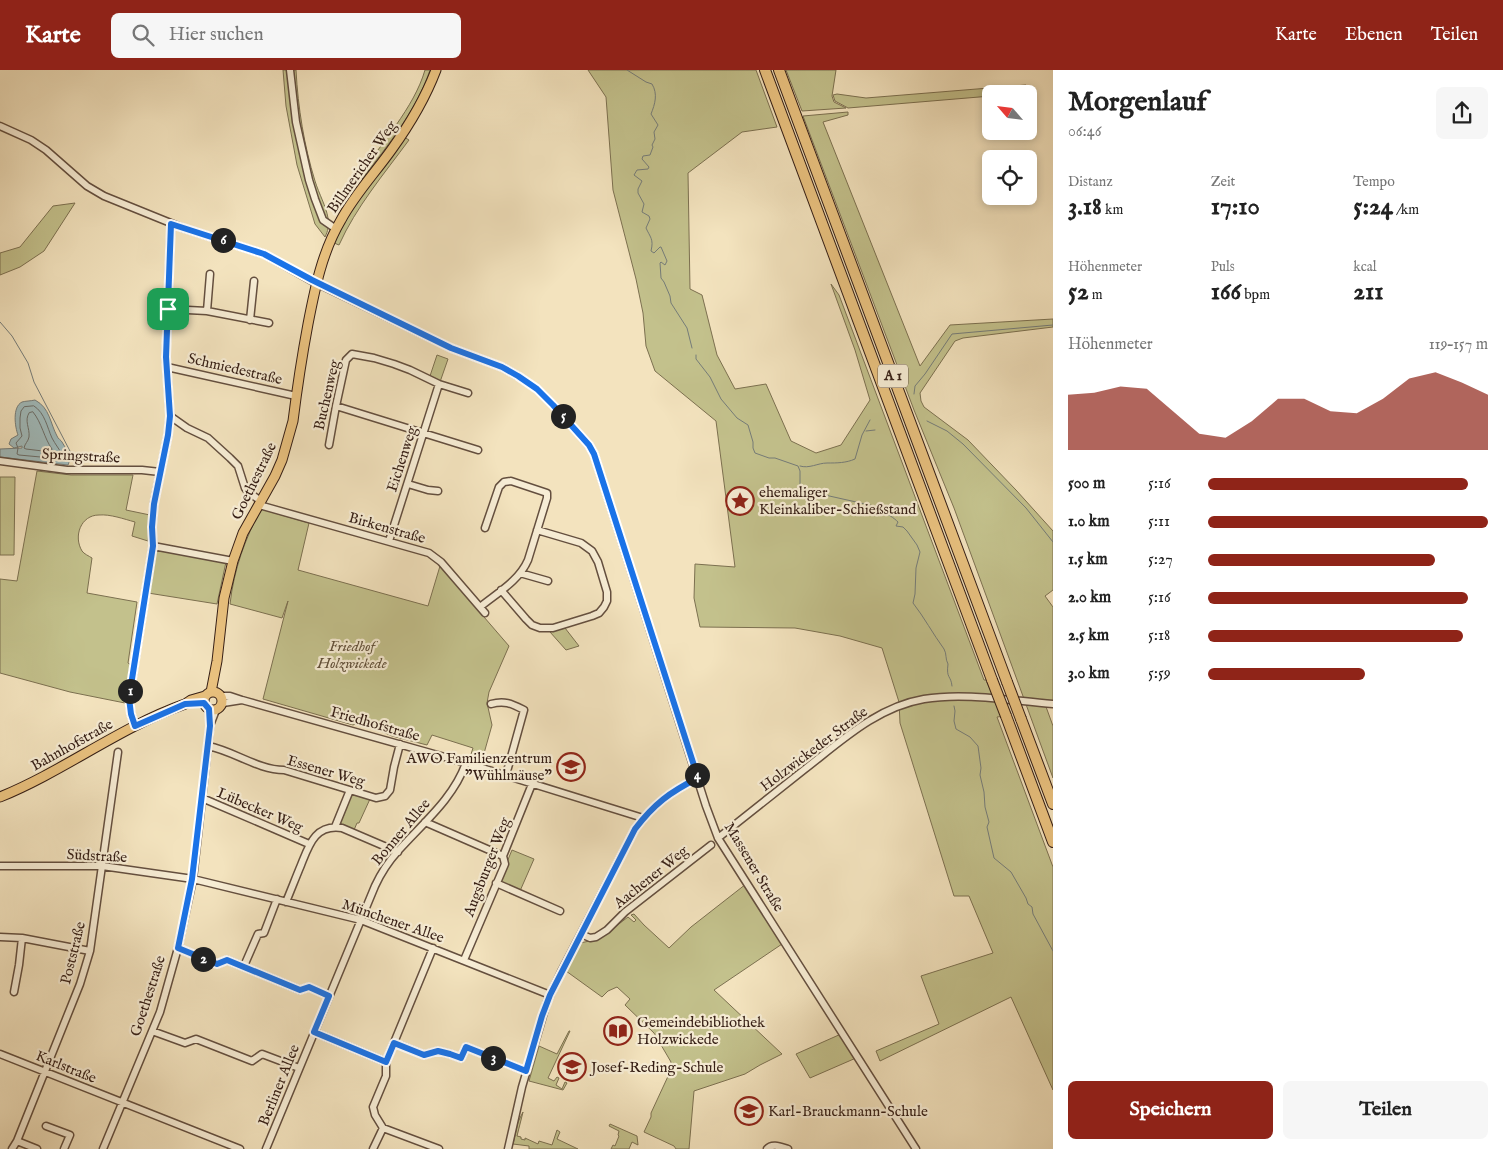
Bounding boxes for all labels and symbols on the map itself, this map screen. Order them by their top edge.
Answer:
north arrow [982,85,1038,140]
street label: Billmericher Weg [323,116,401,217]
pin: 6 [210,228,236,252]
pin [147,288,189,330]
street label: Schmiedestraße [186,349,284,389]
street label: Buchenweg [310,357,345,432]
road number: A 1 [878,364,908,388]
pin: 5 [550,404,576,428]
street label: Eichenweg [382,423,422,494]
street label: Goethestraße [227,439,281,523]
street label: Springstraße [41,444,121,468]
place label: ehemaliger Kleinkaliber-Schießstand [759,483,917,519]
place icon: ehemaliger Kleinkaliber-Schießstand [725,486,755,516]
street label: Birkenstraße [346,508,428,548]
park label: Friedhof Holzwickede [316,637,387,673]
pin: 1 [118,678,142,704]
street label: Friedhofstraße [328,702,422,746]
street label: Holzwickeder Straße [756,702,872,796]
street label: Bahnhofstraße [28,715,116,775]
place label: AWO Familienzentrum "Wühlmäuse" [406,749,553,785]
street label: Essener Weg [285,751,368,791]
school or university icon: AWO Familienzentrum "Wühlmäuse" [556,752,586,782]
pin: 4 [684,762,710,788]
street label: Lübecker Weg [214,783,307,837]
street label: Bonner Allee [367,795,435,869]
street label: Augsburger Weg [459,814,515,920]
street label: Massener Straße [720,819,788,915]
street label: Aachener Weg [609,841,693,913]
street label: Südstraße [66,845,128,867]
street label: Münchener Allee [339,895,447,947]
street label: Poststraße [56,920,90,986]
pin: 2 [190,946,216,972]
street label: Goethestraße [126,953,170,1039]
place label: Gemeindebibliothek Holzwickede [637,1013,766,1049]
library icon: Gemeindebibliothek Holzwickede [603,1016,633,1046]
street label: Berliner Allee [254,1041,304,1129]
street label: Karlstraße [33,1046,99,1088]
pin: 3 [480,1046,506,1070]
school or university icon: Josef-Reding-Schule [557,1052,587,1082]
place label: Josef-Reding-Schule [589,1058,724,1077]
school or university icon: Karl-Brauckmann-Schule [734,1096,764,1126]
place label: Karl-Brauckmann-Schule [768,1102,928,1121]

